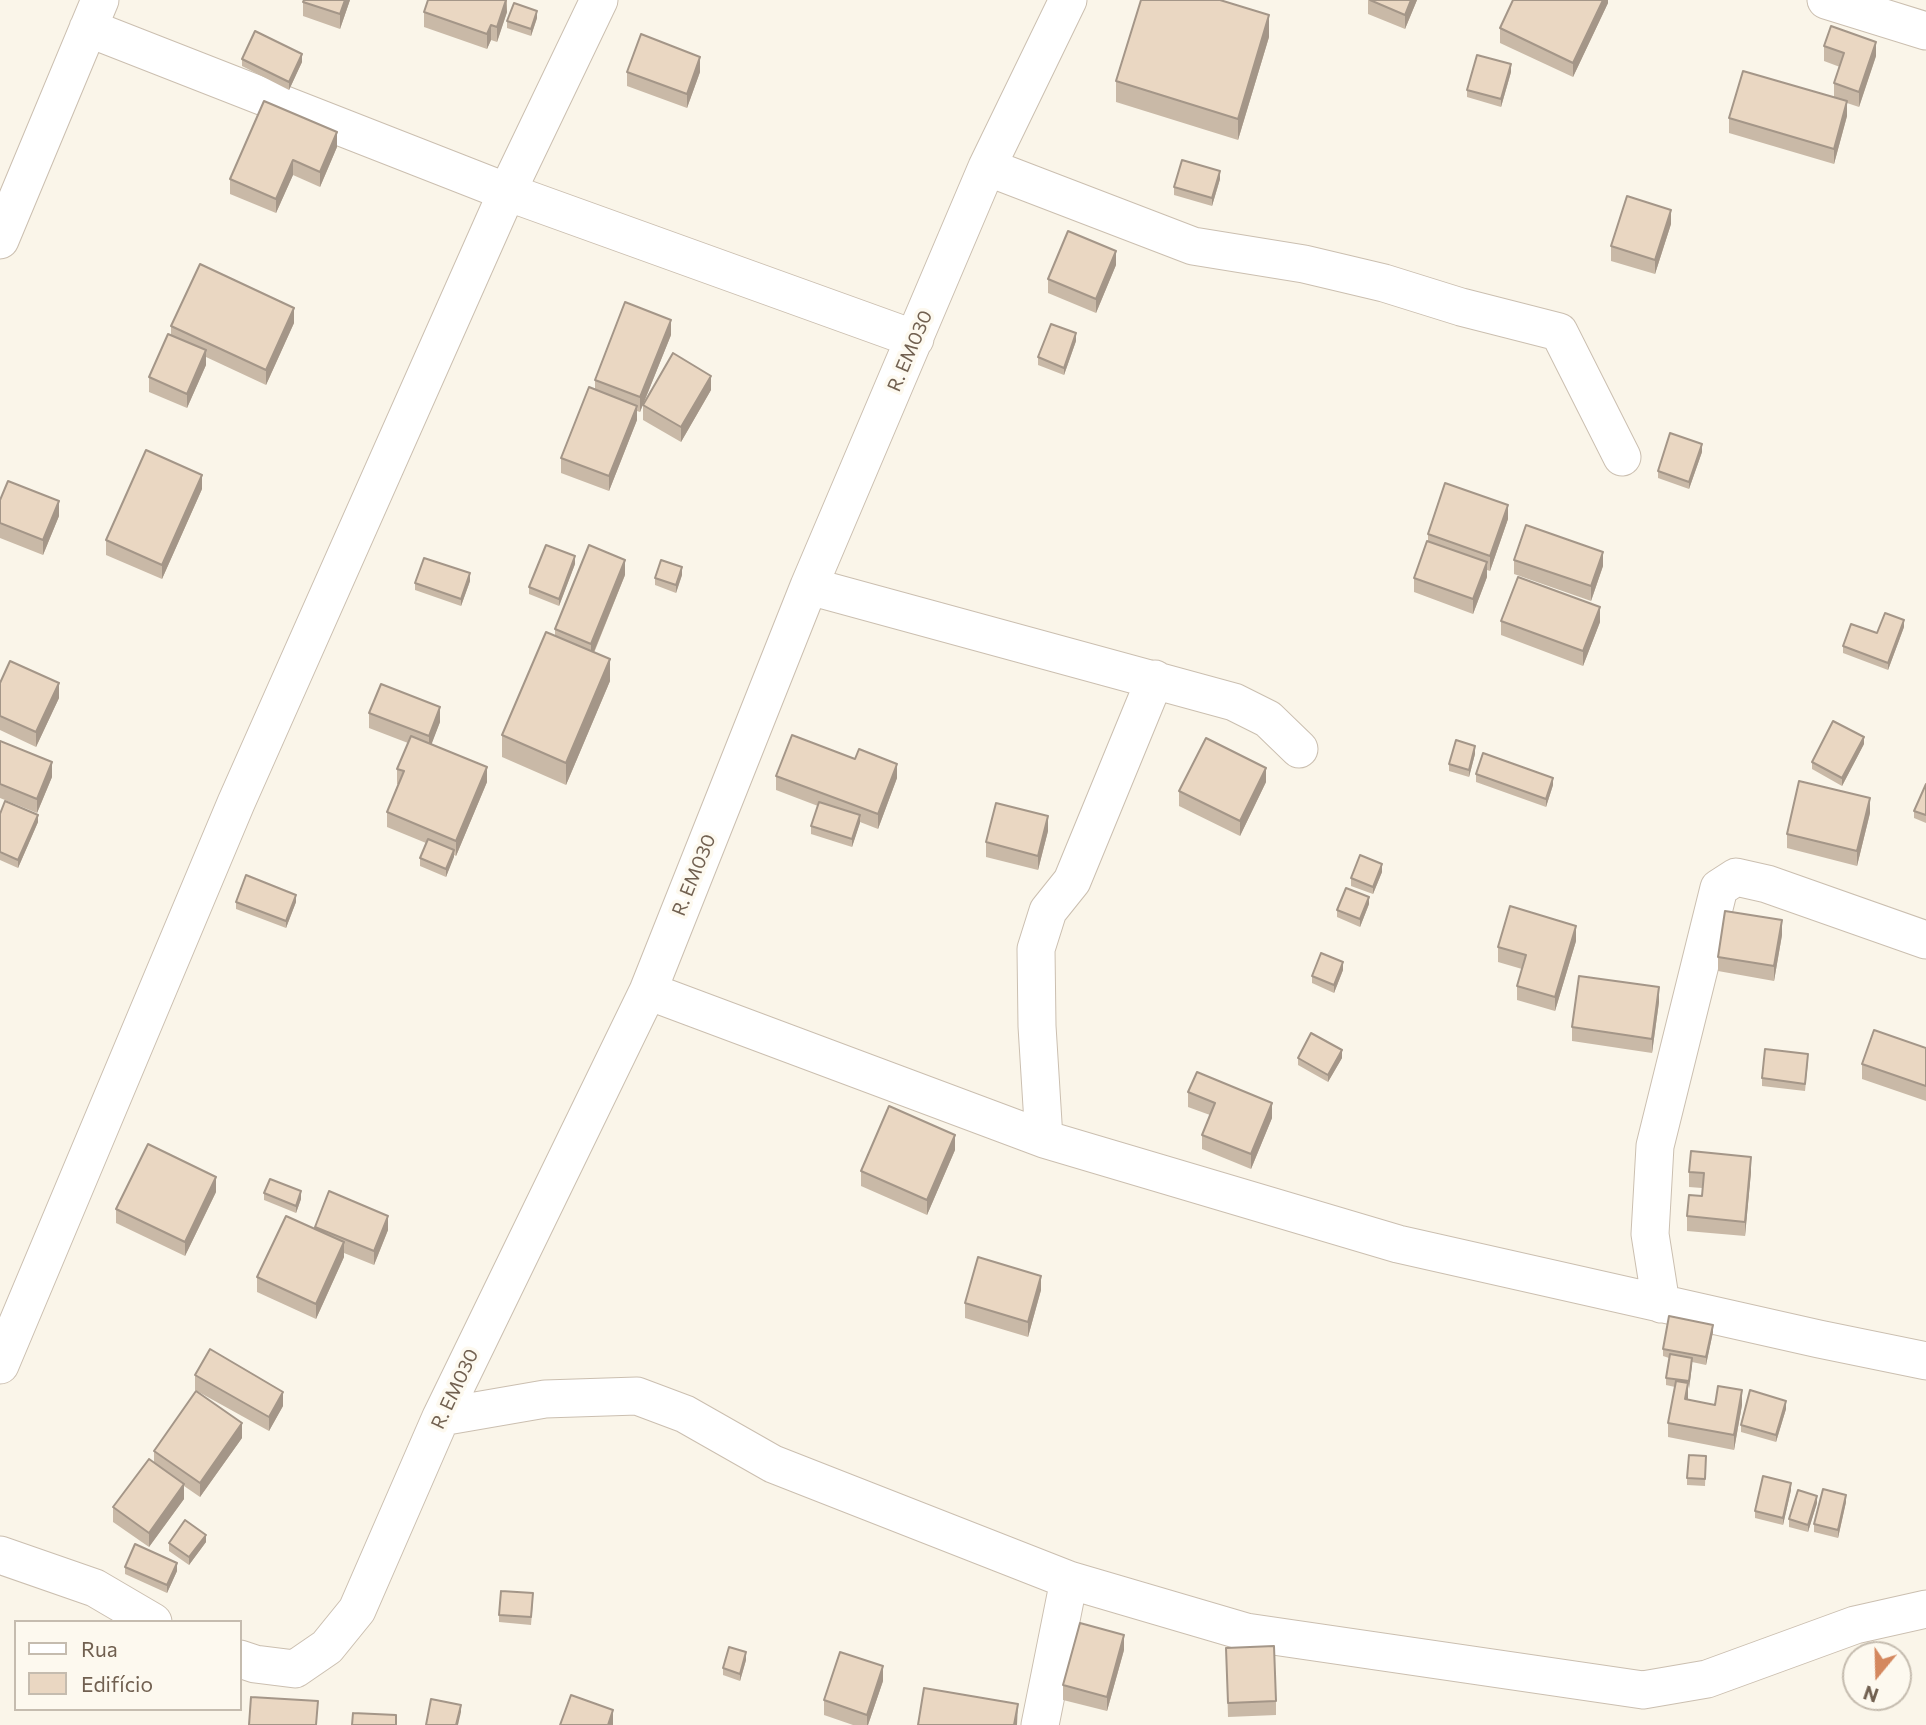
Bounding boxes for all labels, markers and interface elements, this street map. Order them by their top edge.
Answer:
street label: R. EM030 [883,307,937,395]
street label: R. EM030 [667,831,721,919]
street label: R. EM030 [427,1345,483,1433]
legend [14,1620,242,1711]
text: Rua [81,1636,118,1661]
north arrow [1842,1641,1912,1711]
text: Edifício [81,1671,153,1696]
text: N [1860,1681,1881,1708]

